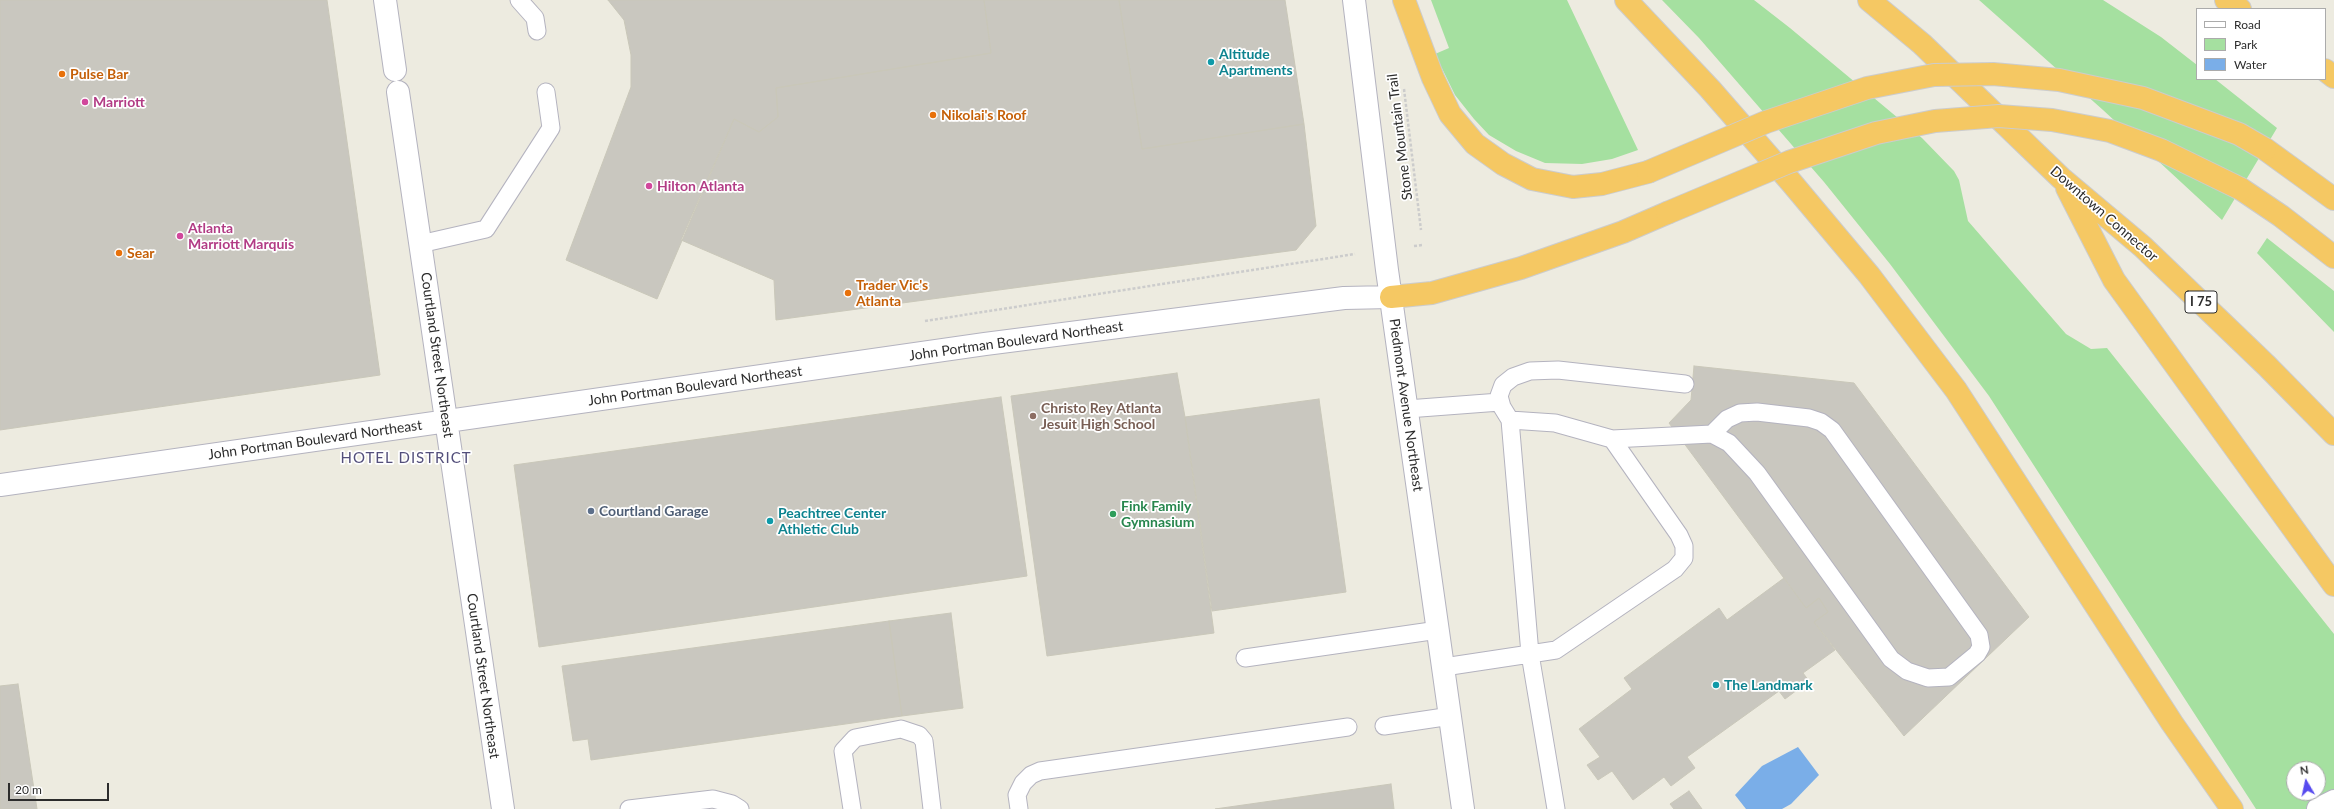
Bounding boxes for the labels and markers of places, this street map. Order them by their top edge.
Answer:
place label: Altitude Apartments [1219,46,1293,78]
marker: Altitude Apartments [1206,57,1216,67]
place label: Pulse Bar [70,66,128,82]
marker: Pulse Bar [57,69,67,79]
place label: Marriott [93,94,145,110]
marker: Marriott [80,97,90,107]
place label: Nikolai's Roof [941,107,1026,123]
marker: Nikolai's Roof [928,110,938,120]
place label: Hilton Atlanta [657,178,744,194]
marker: Hilton Atlanta [644,181,654,191]
place label: Atlanta Marriott Marquis [188,220,294,252]
marker: Atlanta Marriott Marquis [175,231,185,241]
place label: Sear [127,245,154,261]
marker: Sear [114,248,124,258]
place label: Trader Vic's Atlanta [856,277,928,310]
marker: Trader Vic's Atlanta [843,288,853,298]
place label: Christo Rey Atlanta Jesuit High School [1041,400,1161,432]
marker: Christo Rey Atlanta Jesuit High School [1028,411,1038,421]
place label: Fink Family Gymnasium [1121,498,1194,530]
place label: Courtland Garage [599,503,709,519]
place label: Peachtree Center Athletic Club [778,505,886,538]
marker: Courtland Garage [586,506,596,516]
marker: Fink Family Gymnasium [1108,509,1118,519]
marker: Peachtree Center Athletic Club [765,516,775,526]
place label: The Landmark [1724,677,1813,693]
marker: The Landmark [1711,680,1721,690]

